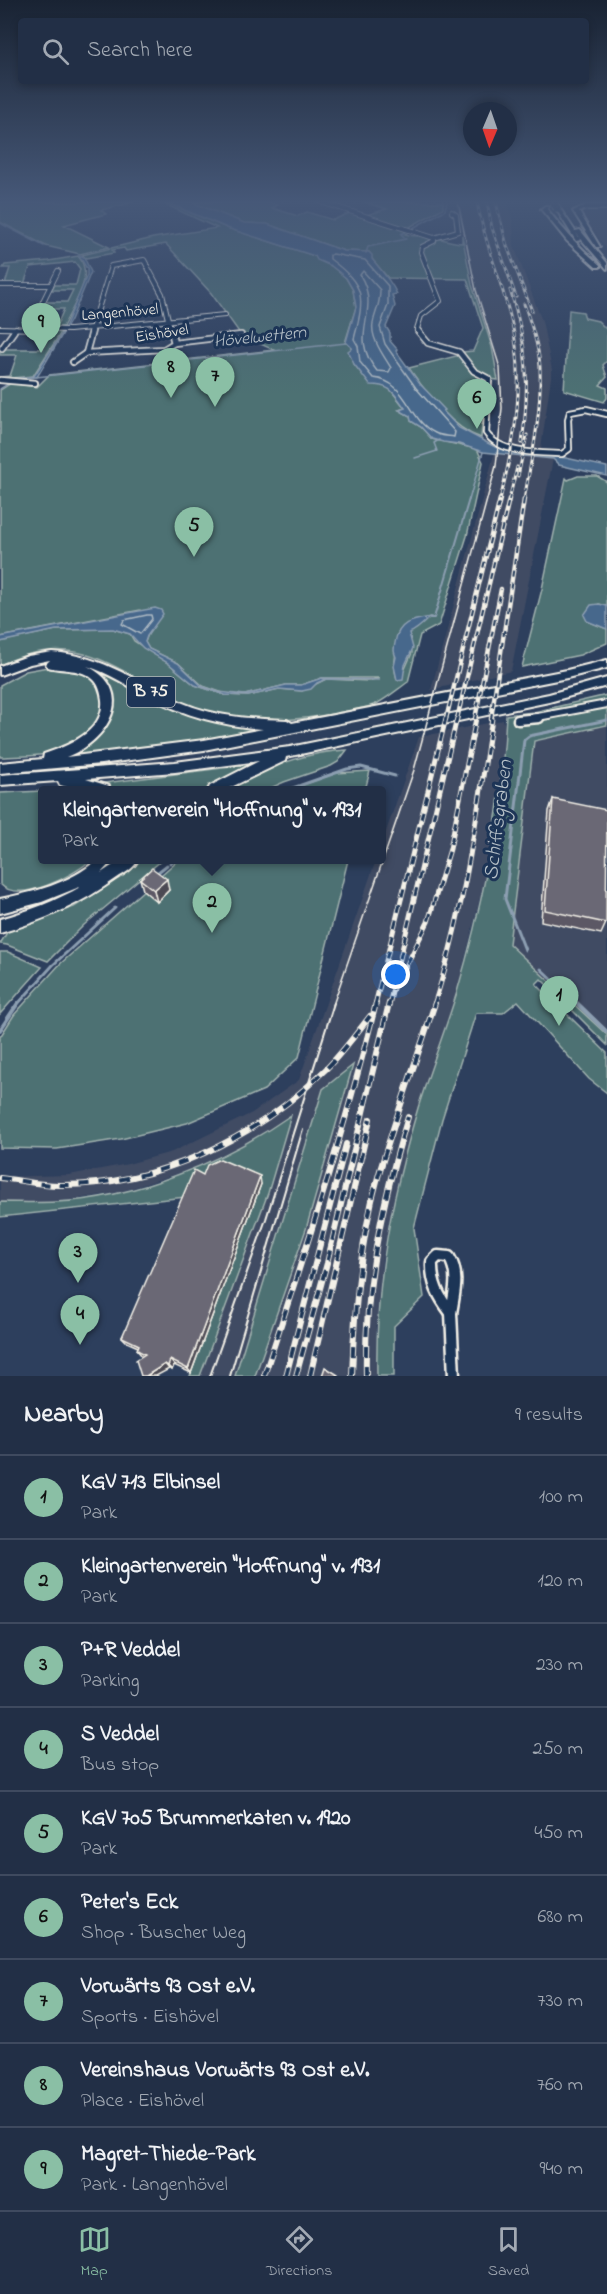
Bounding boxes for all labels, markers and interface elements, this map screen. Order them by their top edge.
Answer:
search box [18,18,589,84]
icon: search [39,35,72,68]
text: Search here [87,35,192,67]
north arrow [463,102,517,156]
street label: Langenhövel [81,298,160,328]
pin: 9 [22,304,60,353]
street label: Eishövel [134,318,190,350]
water label: Hövelwettern [212,320,309,356]
pin: 8 [152,348,190,398]
pin: 7 [196,358,234,407]
pin: 6 [458,380,496,429]
pin: 5 [174,508,214,557]
road number: B 75 [127,677,175,707]
water label: Schiffsgraben [477,758,522,882]
popup [38,786,386,864]
text: Kleingartenverein "Hoffnung" v. 1931 [62,795,362,827]
text: Park [62,827,99,856]
pin: 2 [192,884,232,933]
your location [381,960,410,989]
pin: 1 [540,976,578,1026]
pin: 3 [58,1234,98,1283]
pin: 4 [60,1296,100,1345]
text: Nearby [24,1396,103,1434]
text: 9 results [515,1401,583,1430]
text: KGV 713 Elbinsel [81,1467,220,1499]
text: 1 [40,1483,47,1512]
text: 100 m [539,1483,583,1512]
text: Park [81,1499,117,1528]
text: Kleingartenverein "Hoffnung" v. 1931 [81,1551,380,1583]
text: 2 [39,1567,48,1596]
text: 120 m [538,1567,583,1596]
text: Park [81,1583,117,1612]
text: P+R Veddel [81,1635,180,1667]
text: 3 [39,1651,48,1680]
text: 230 m [536,1651,583,1680]
text: Parking [81,1667,140,1696]
text: S Veddel [81,1719,159,1751]
text: 4 [39,1735,48,1764]
text: 250 m [532,1735,583,1764]
text: Bus stop [81,1751,159,1780]
text: KGV 705 Brummerkaten v. 1920 [81,1803,351,1835]
text: 5 [38,1819,49,1848]
text: 450 m [534,1819,583,1848]
text: Park [81,1835,117,1864]
text: Peter's Eck [81,1887,178,1919]
text: 6 [39,1903,48,1932]
text: 680 m [538,1903,583,1932]
text: Shop · Buscher Weg [81,1919,246,1948]
text: Vorwärts 93 Ost e.V. [81,1971,255,2003]
text: 7 [39,1987,48,2016]
text: 730 m [537,1987,583,2016]
text: Sports · Eishövel [81,2003,219,2032]
text: Vereinshaus Vorwärts 93 Ost e.V. [81,2055,369,2087]
text: 8 [40,2071,47,2100]
text: 760 m [537,2071,583,2100]
text: Place · Eishövel [81,2087,204,2116]
text: Magret-Thiede-Park [81,2139,256,2171]
text: 9 [40,2155,47,2184]
text: 940 m [540,2155,583,2184]
text: Park · Langenhövel [81,2171,228,2200]
tab: Map [78,2223,111,2283]
tab: Directions [266,2223,332,2283]
tab: Saved [488,2223,529,2283]

